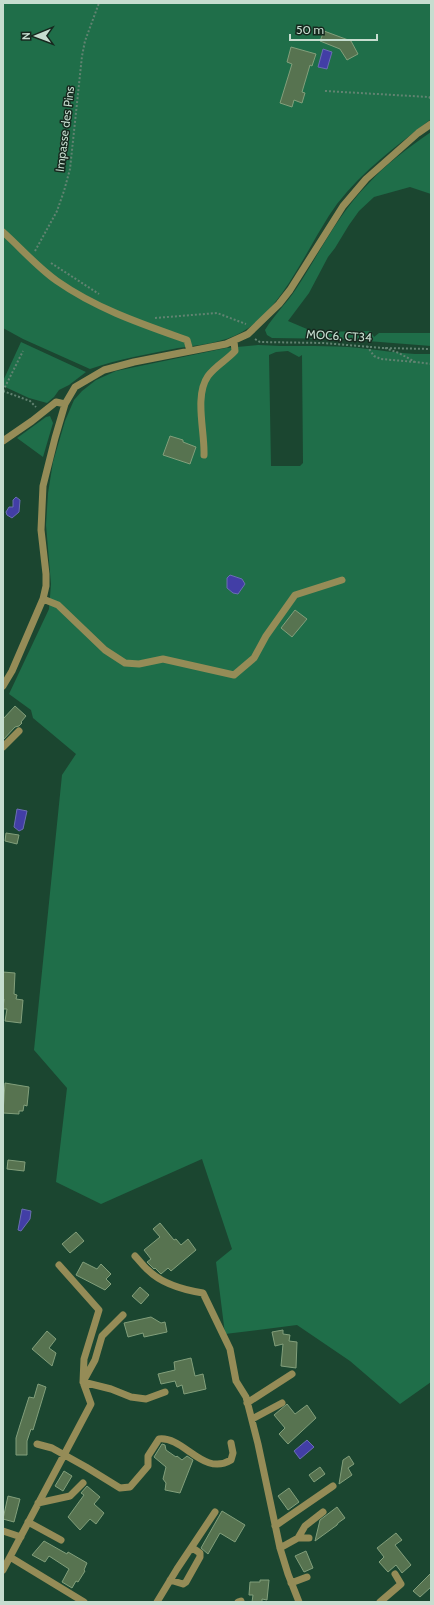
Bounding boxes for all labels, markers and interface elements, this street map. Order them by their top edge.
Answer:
north arrow [16,16,56,56]
scale bar [290,16,377,42]
text: 50 m [296,22,324,37]
text: N [19,32,33,40]
street label: Impasse des Pins [52,85,77,173]
street label: MOC6, CT34 [306,326,372,345]

